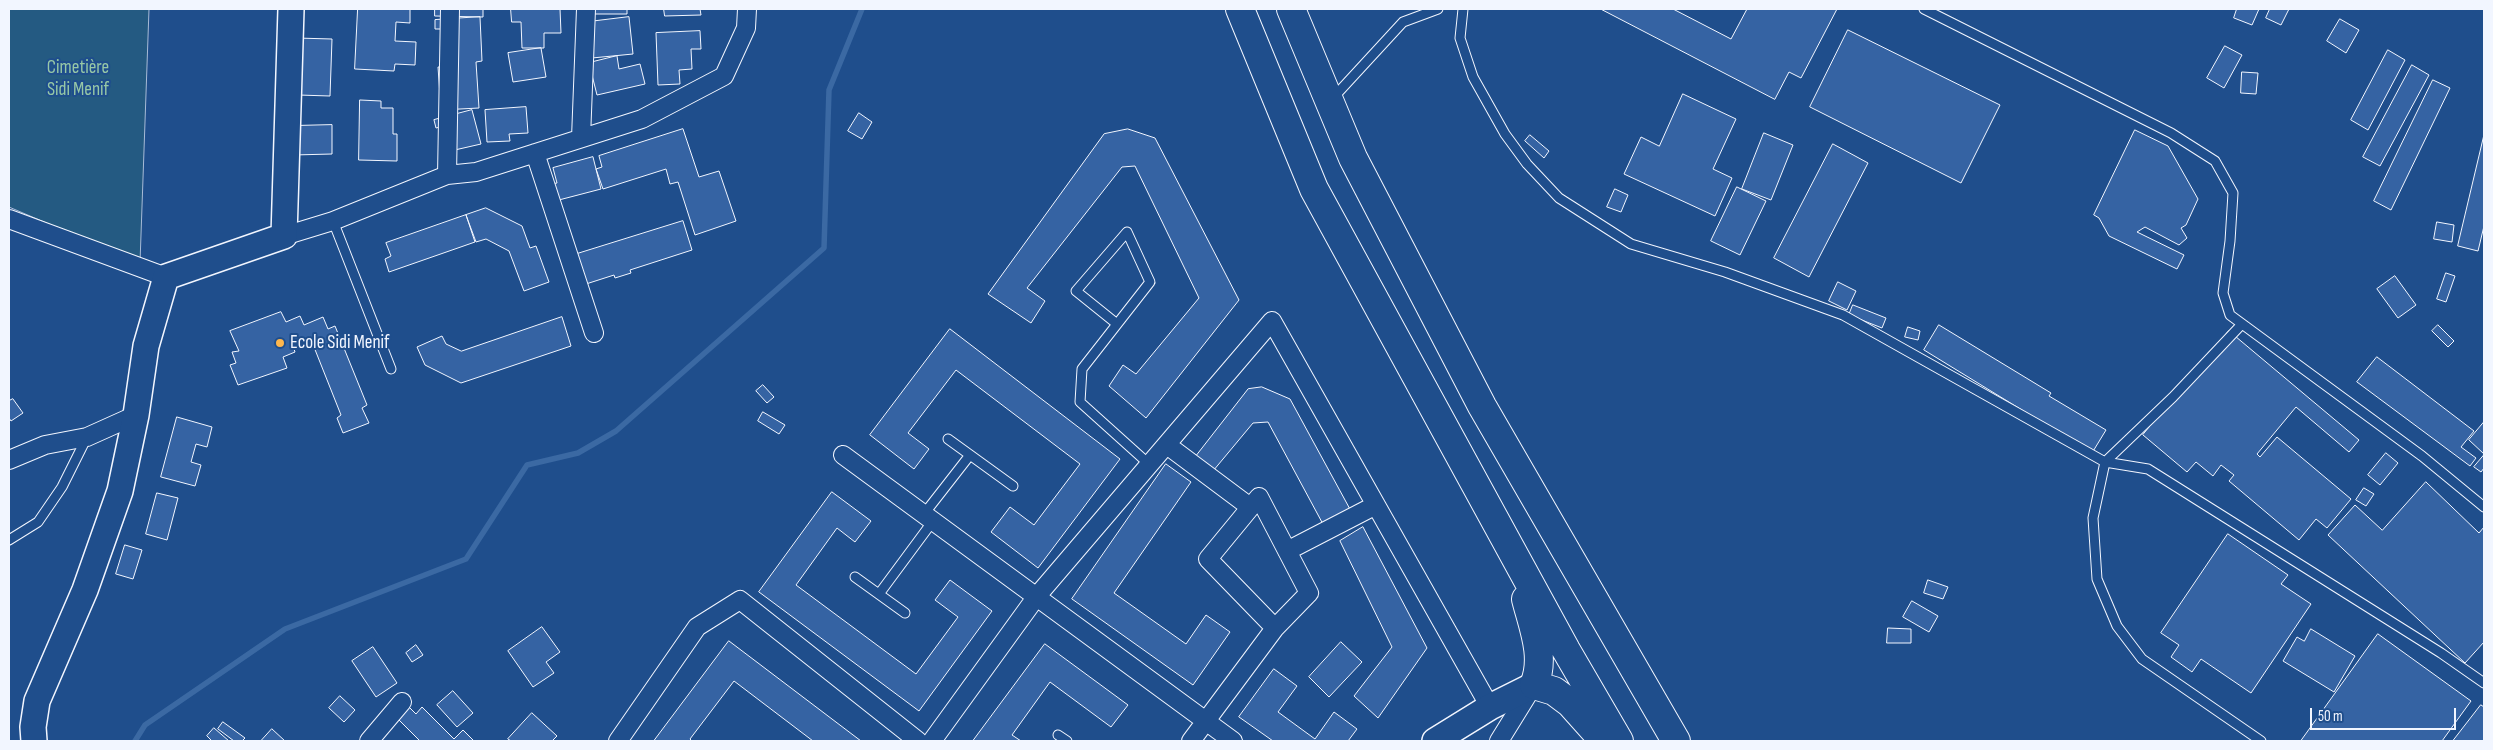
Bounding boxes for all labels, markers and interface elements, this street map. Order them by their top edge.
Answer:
park label: Cimetière Sidi Menif [47,57,109,101]
place label: Ecole Sidi Menif [290,332,390,354]
marker: Ecole Sidi Menif [274,337,286,349]
scale bar [2313,698,2459,730]
text: 50 m [2318,707,2343,726]

